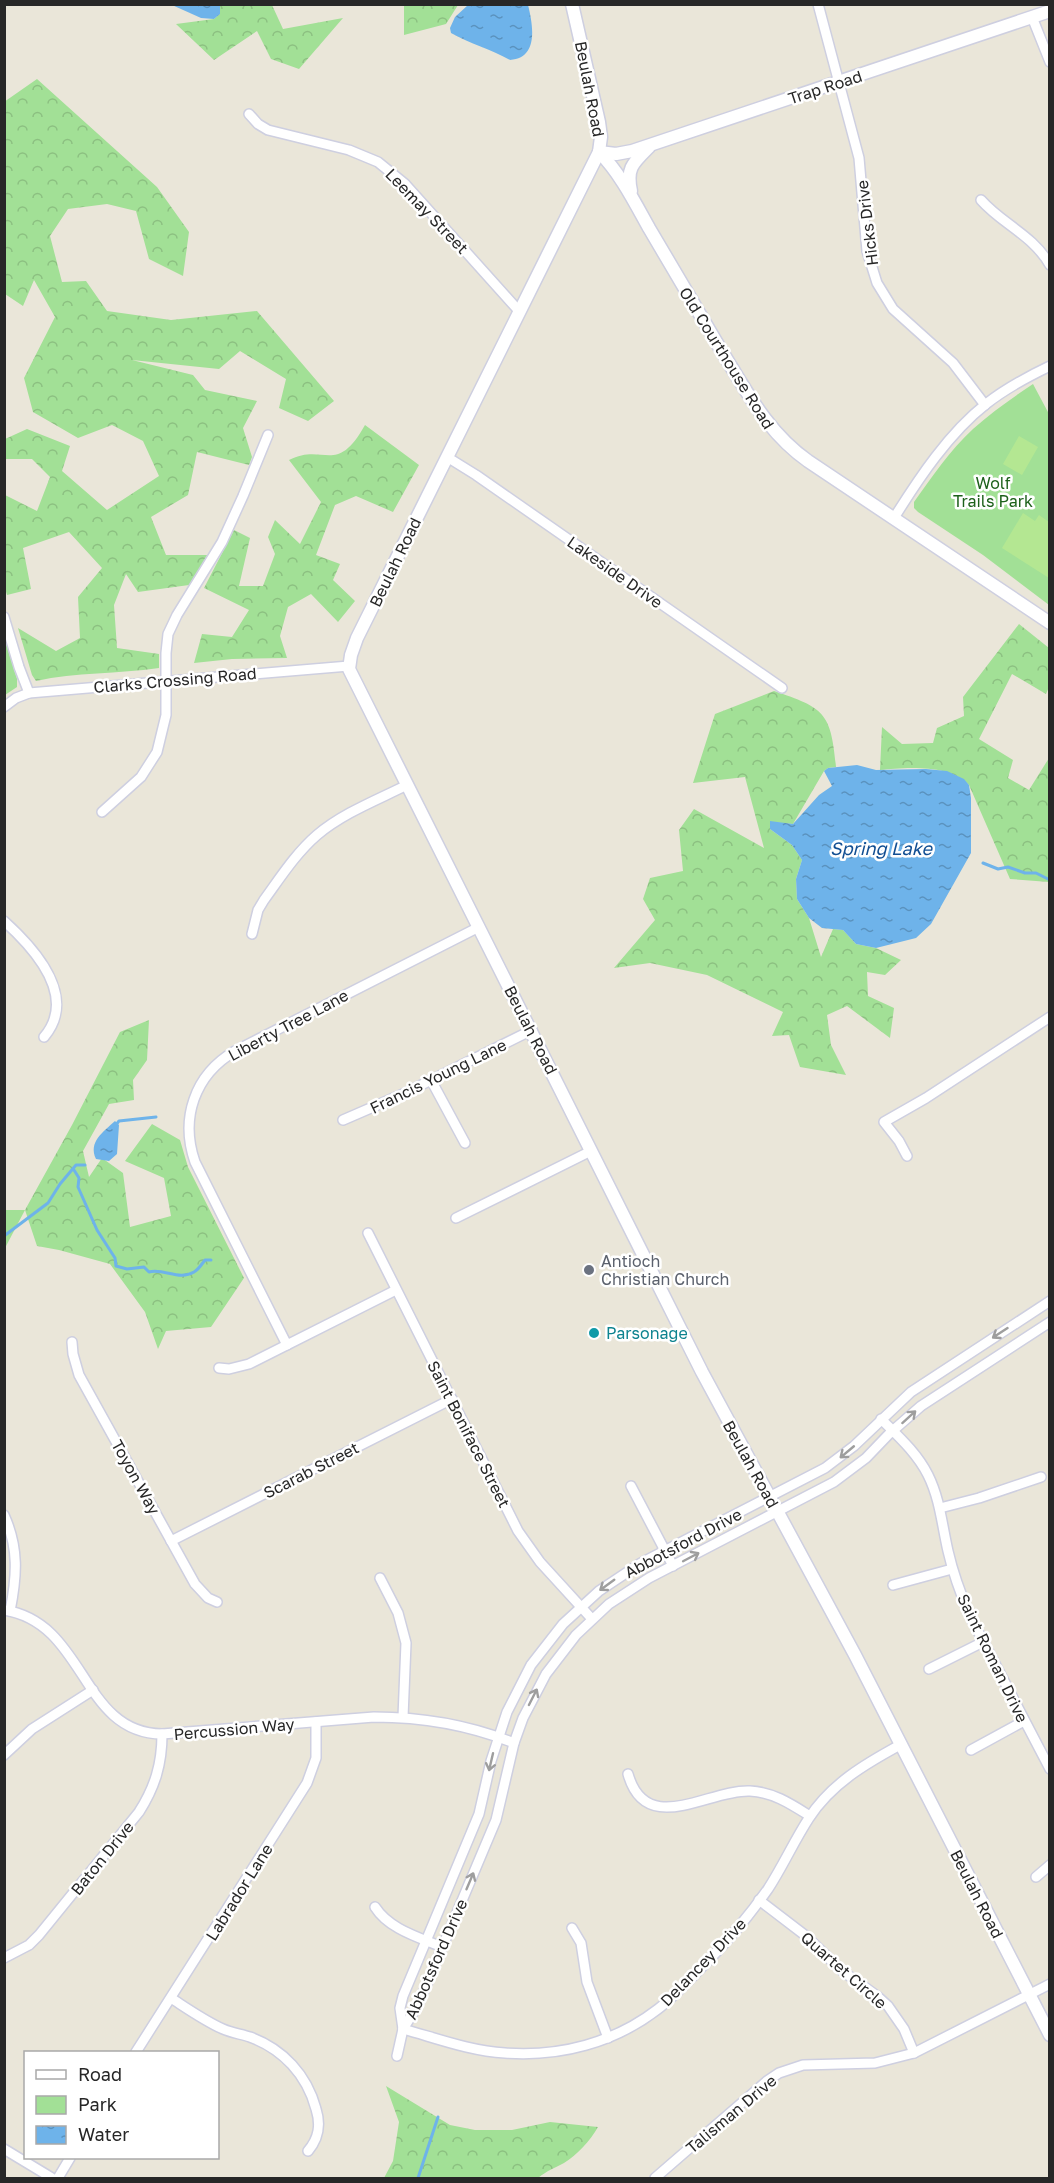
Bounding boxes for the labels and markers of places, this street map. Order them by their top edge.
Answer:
place label: Antioch Christian Church [601,1251,729,1289]
marker: Antioch Christian Church [582,1263,596,1277]
place label: Parsonage [606,1323,688,1343]
marker: Parsonage [587,1326,601,1340]

